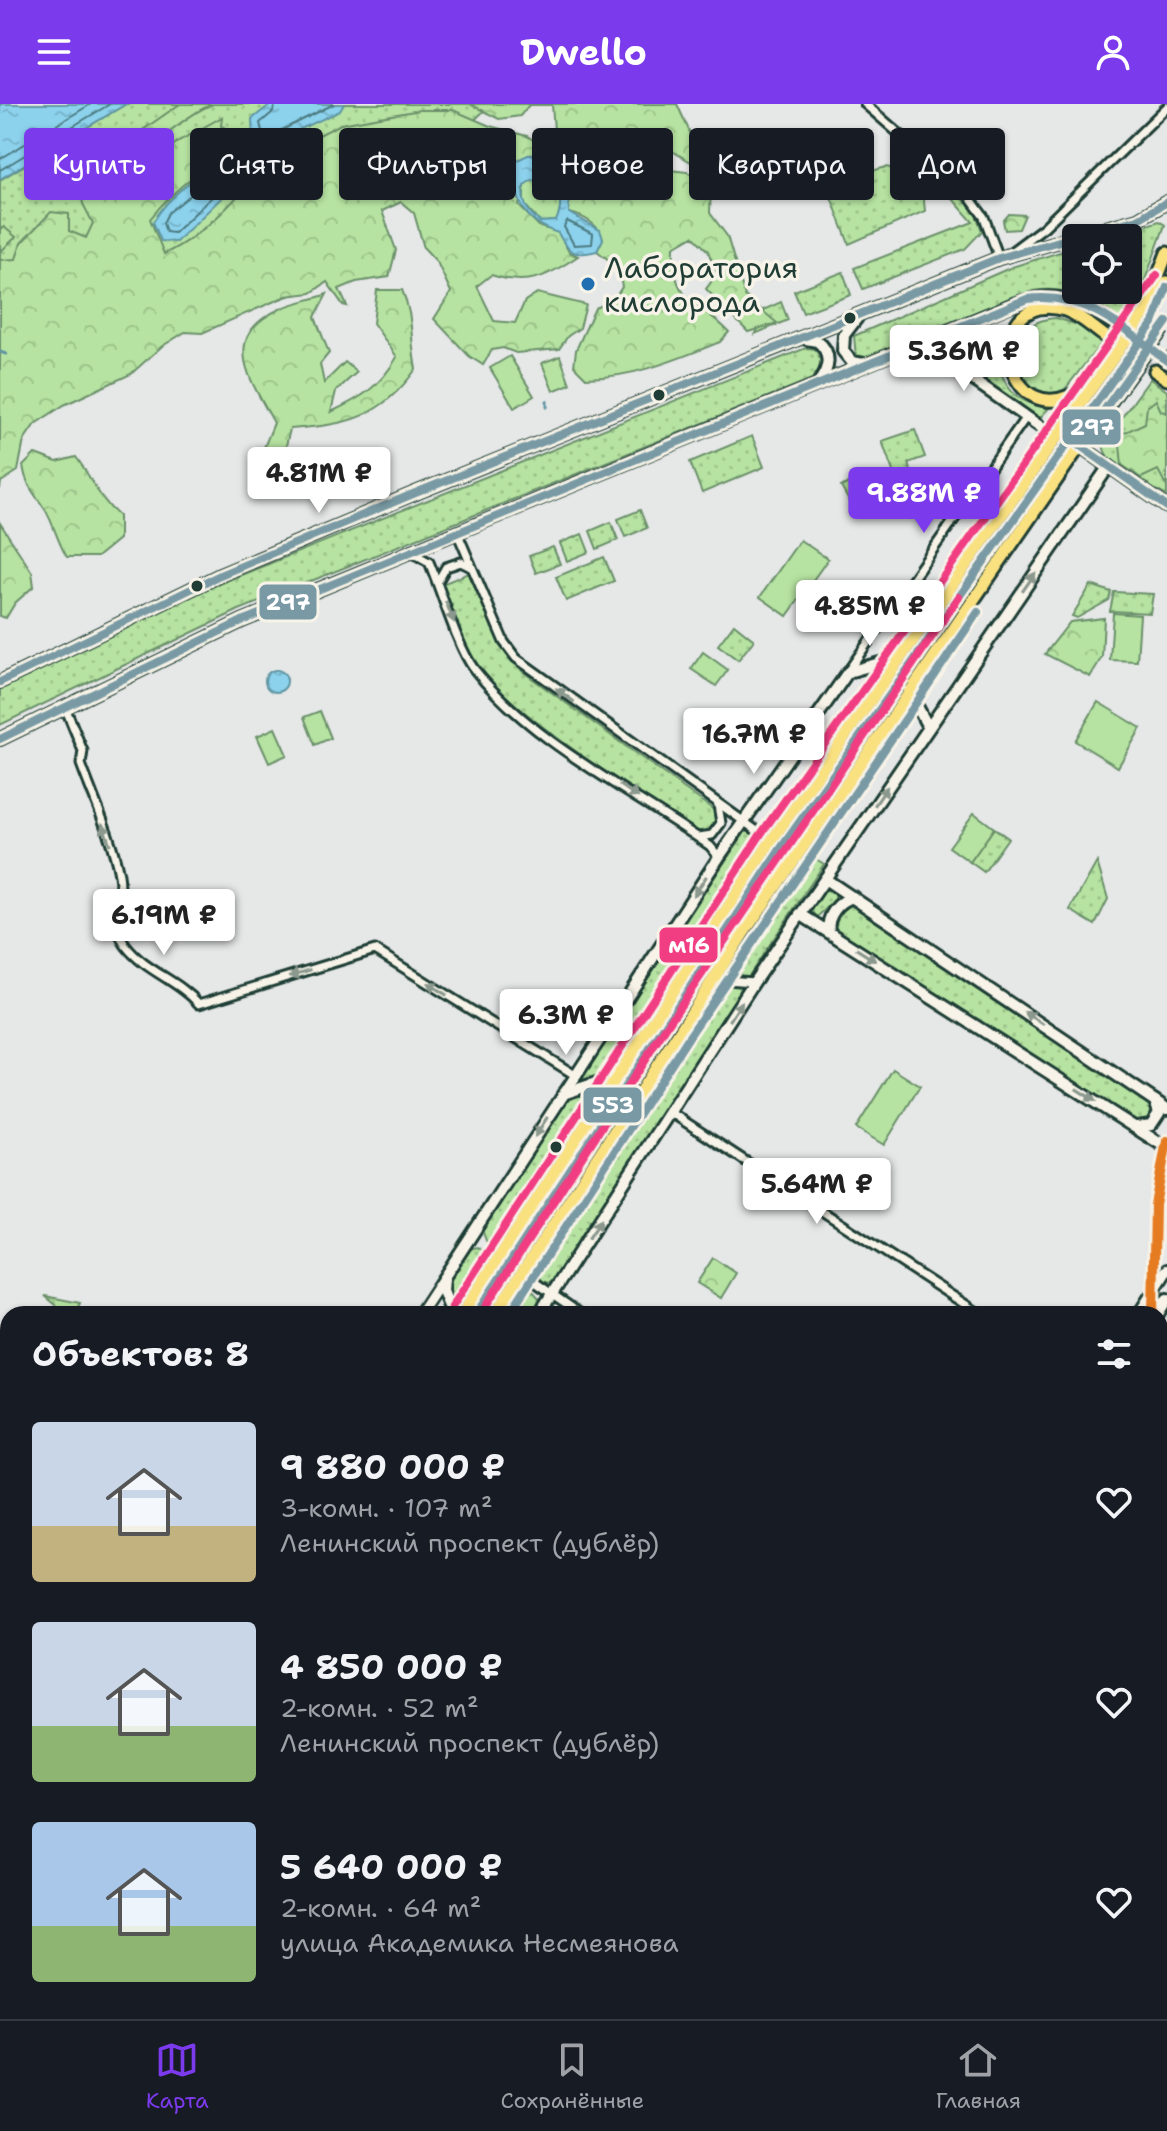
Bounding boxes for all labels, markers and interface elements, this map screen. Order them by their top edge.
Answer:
text: Dwello [520,28,647,77]
icon: menu [32,30,76,74]
icon: person [1091,30,1135,74]
chip: Купить [24,128,174,200]
chip: Снять [190,128,323,200]
chip: Фильтры [339,128,516,200]
chip: Новое [532,128,673,200]
chip: Квартира [689,128,874,200]
chip: Дом [890,128,1005,200]
map controls [1062,224,1142,304]
button: locate [1062,224,1142,304]
place label: Лаборатория кислорода [604,247,798,322]
marker: Лаборатория кислорода [579,275,597,293]
unlabelled marker [842,310,858,326]
pin: 5.36M ₽ [890,325,1038,393]
text: 5.36M ₽ [908,333,1020,368]
unlabelled marker [651,387,667,403]
line badge: 297 [1061,408,1122,446]
text: 297 [1070,413,1114,442]
pin: 4.81M ₽ [245,447,393,515]
text: 4.81M ₽ [265,455,373,490]
pin: 9.88M ₽ [850,467,998,535]
text: 9.88M ₽ [866,475,982,510]
one-way arrow [1021,571,1036,592]
unlabelled marker [189,578,205,594]
pin: 4.85M ₽ [796,580,944,648]
line badge: 297 [258,583,318,621]
text: 297 [266,588,310,617]
text: 4.85M ₽ [814,588,926,623]
one-way arrow [443,600,456,624]
one-way arrow [555,688,576,704]
pin: 16.7M ₽ [680,708,828,776]
text: 16.7M ₽ [701,716,807,751]
one-way arrow [618,784,639,799]
one-way arrow [874,785,889,806]
one-way arrow [99,822,112,846]
one-way arrow [692,876,707,897]
pin: 6.19M ₽ [90,889,238,957]
text: 6.19M ₽ [111,897,217,932]
line badge: м16 [658,926,719,964]
text: м16 [668,931,710,960]
one-way arrow [856,948,877,963]
one-way arrow [288,967,312,980]
one-way arrow [427,982,448,997]
pin: 6.3M ₽ [501,989,631,1057]
text: 6.3M ₽ [518,997,614,1032]
one-way arrow [728,1000,743,1022]
one-way arrow [1023,1010,1044,1025]
line badge: 553 [582,1086,643,1124]
one-way arrow [1075,1087,1097,1101]
text: 553 [592,1091,634,1120]
one-way arrow [535,1116,549,1138]
unlabelled marker [548,1139,564,1155]
pin: 5.64M ₽ [743,1158,891,1226]
text: 5.64M ₽ [761,1166,873,1201]
one-way arrow [587,1219,602,1240]
text: Объектов: 8 [32,1331,249,1377]
icon: filters [1092,1332,1136,1376]
text: 9 880 000 ₽ [280,1444,505,1490]
icon: home [96,1454,192,1550]
icon: heart [1092,1480,1136,1524]
text: 3-комн. · 107 m² [280,1490,493,1525]
text: Ленинский проспект (дублёр) [280,1525,659,1560]
text: 4 850 000 ₽ [280,1644,503,1690]
icon: home [96,1654,192,1750]
icon: heart [1092,1680,1136,1724]
text: 2-комн. · 52 m² [280,1690,479,1725]
text: Ленинский проспект (дублёр) [280,1725,659,1760]
text: 5 640 000 ₽ [280,1844,503,1890]
icon: home [96,1854,192,1950]
icon: heart [1092,1880,1136,1924]
text: 2-комн. · 64 m² [280,1890,482,1925]
text: улица Академика Несмеянова [280,1925,679,1960]
tab: Карта [146,2038,209,2115]
tab: Сохранённые [500,2038,644,2115]
tab: Главная [936,2038,1021,2115]

